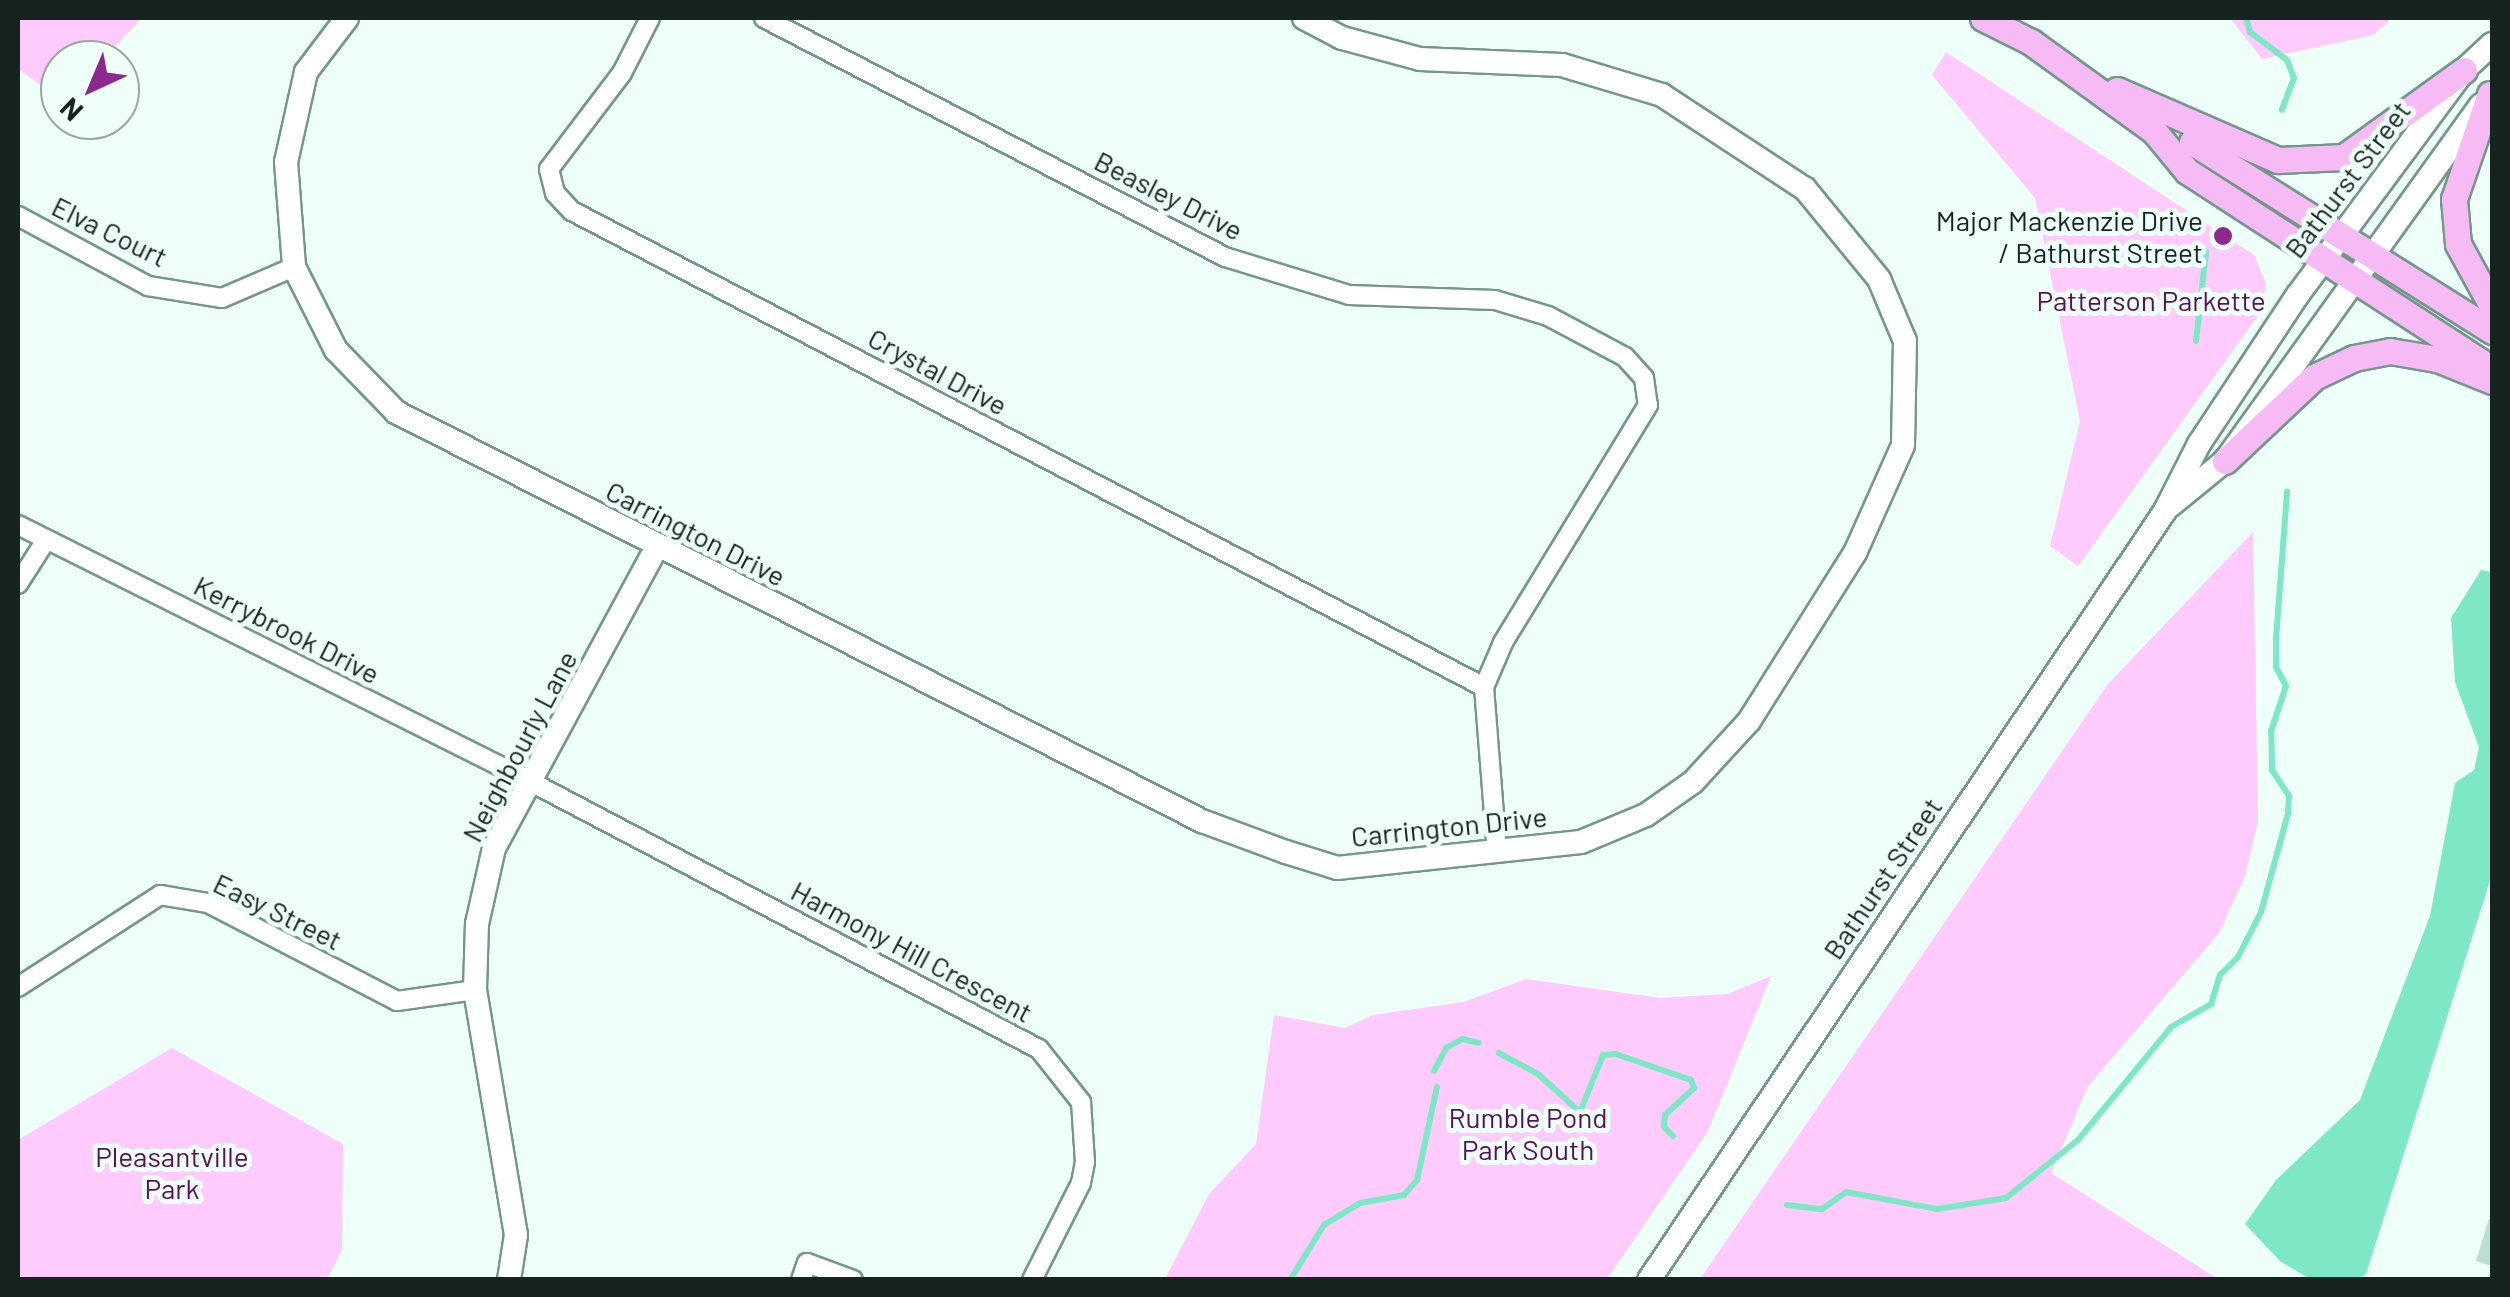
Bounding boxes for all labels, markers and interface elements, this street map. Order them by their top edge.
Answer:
north arrow [40,40,140,140]
text: N [52,91,89,129]
street label: Bathurst Street [2277,94,2417,264]
street label: Beasley Drive [1089,143,1249,247]
street label: Elva Court [47,189,173,273]
place label: Major Mackenzie Drive / Bathurst Street [1936,203,2203,269]
marker: Major Mackenzie Drive / Bathurst Street [2212,225,2234,247]
park label: Patterson Parkette [2036,283,2266,317]
street label: Crystal Drive [863,320,1013,422]
street label: Carrington Drive [601,473,791,593]
street label: Kerrybrook Drive [189,568,385,690]
street label: Neighbourly Lane [455,645,583,847]
street label: Bathurst Street [1816,791,1948,965]
street label: Carrington Drive [1349,799,1549,853]
street label: Easy Street [208,865,348,957]
street label: Harmony Hill Crescent [786,873,1038,1029]
park label: Rumble Pond Park South [1448,1100,1608,1166]
park label: Pleasantville Park [95,1139,249,1205]

